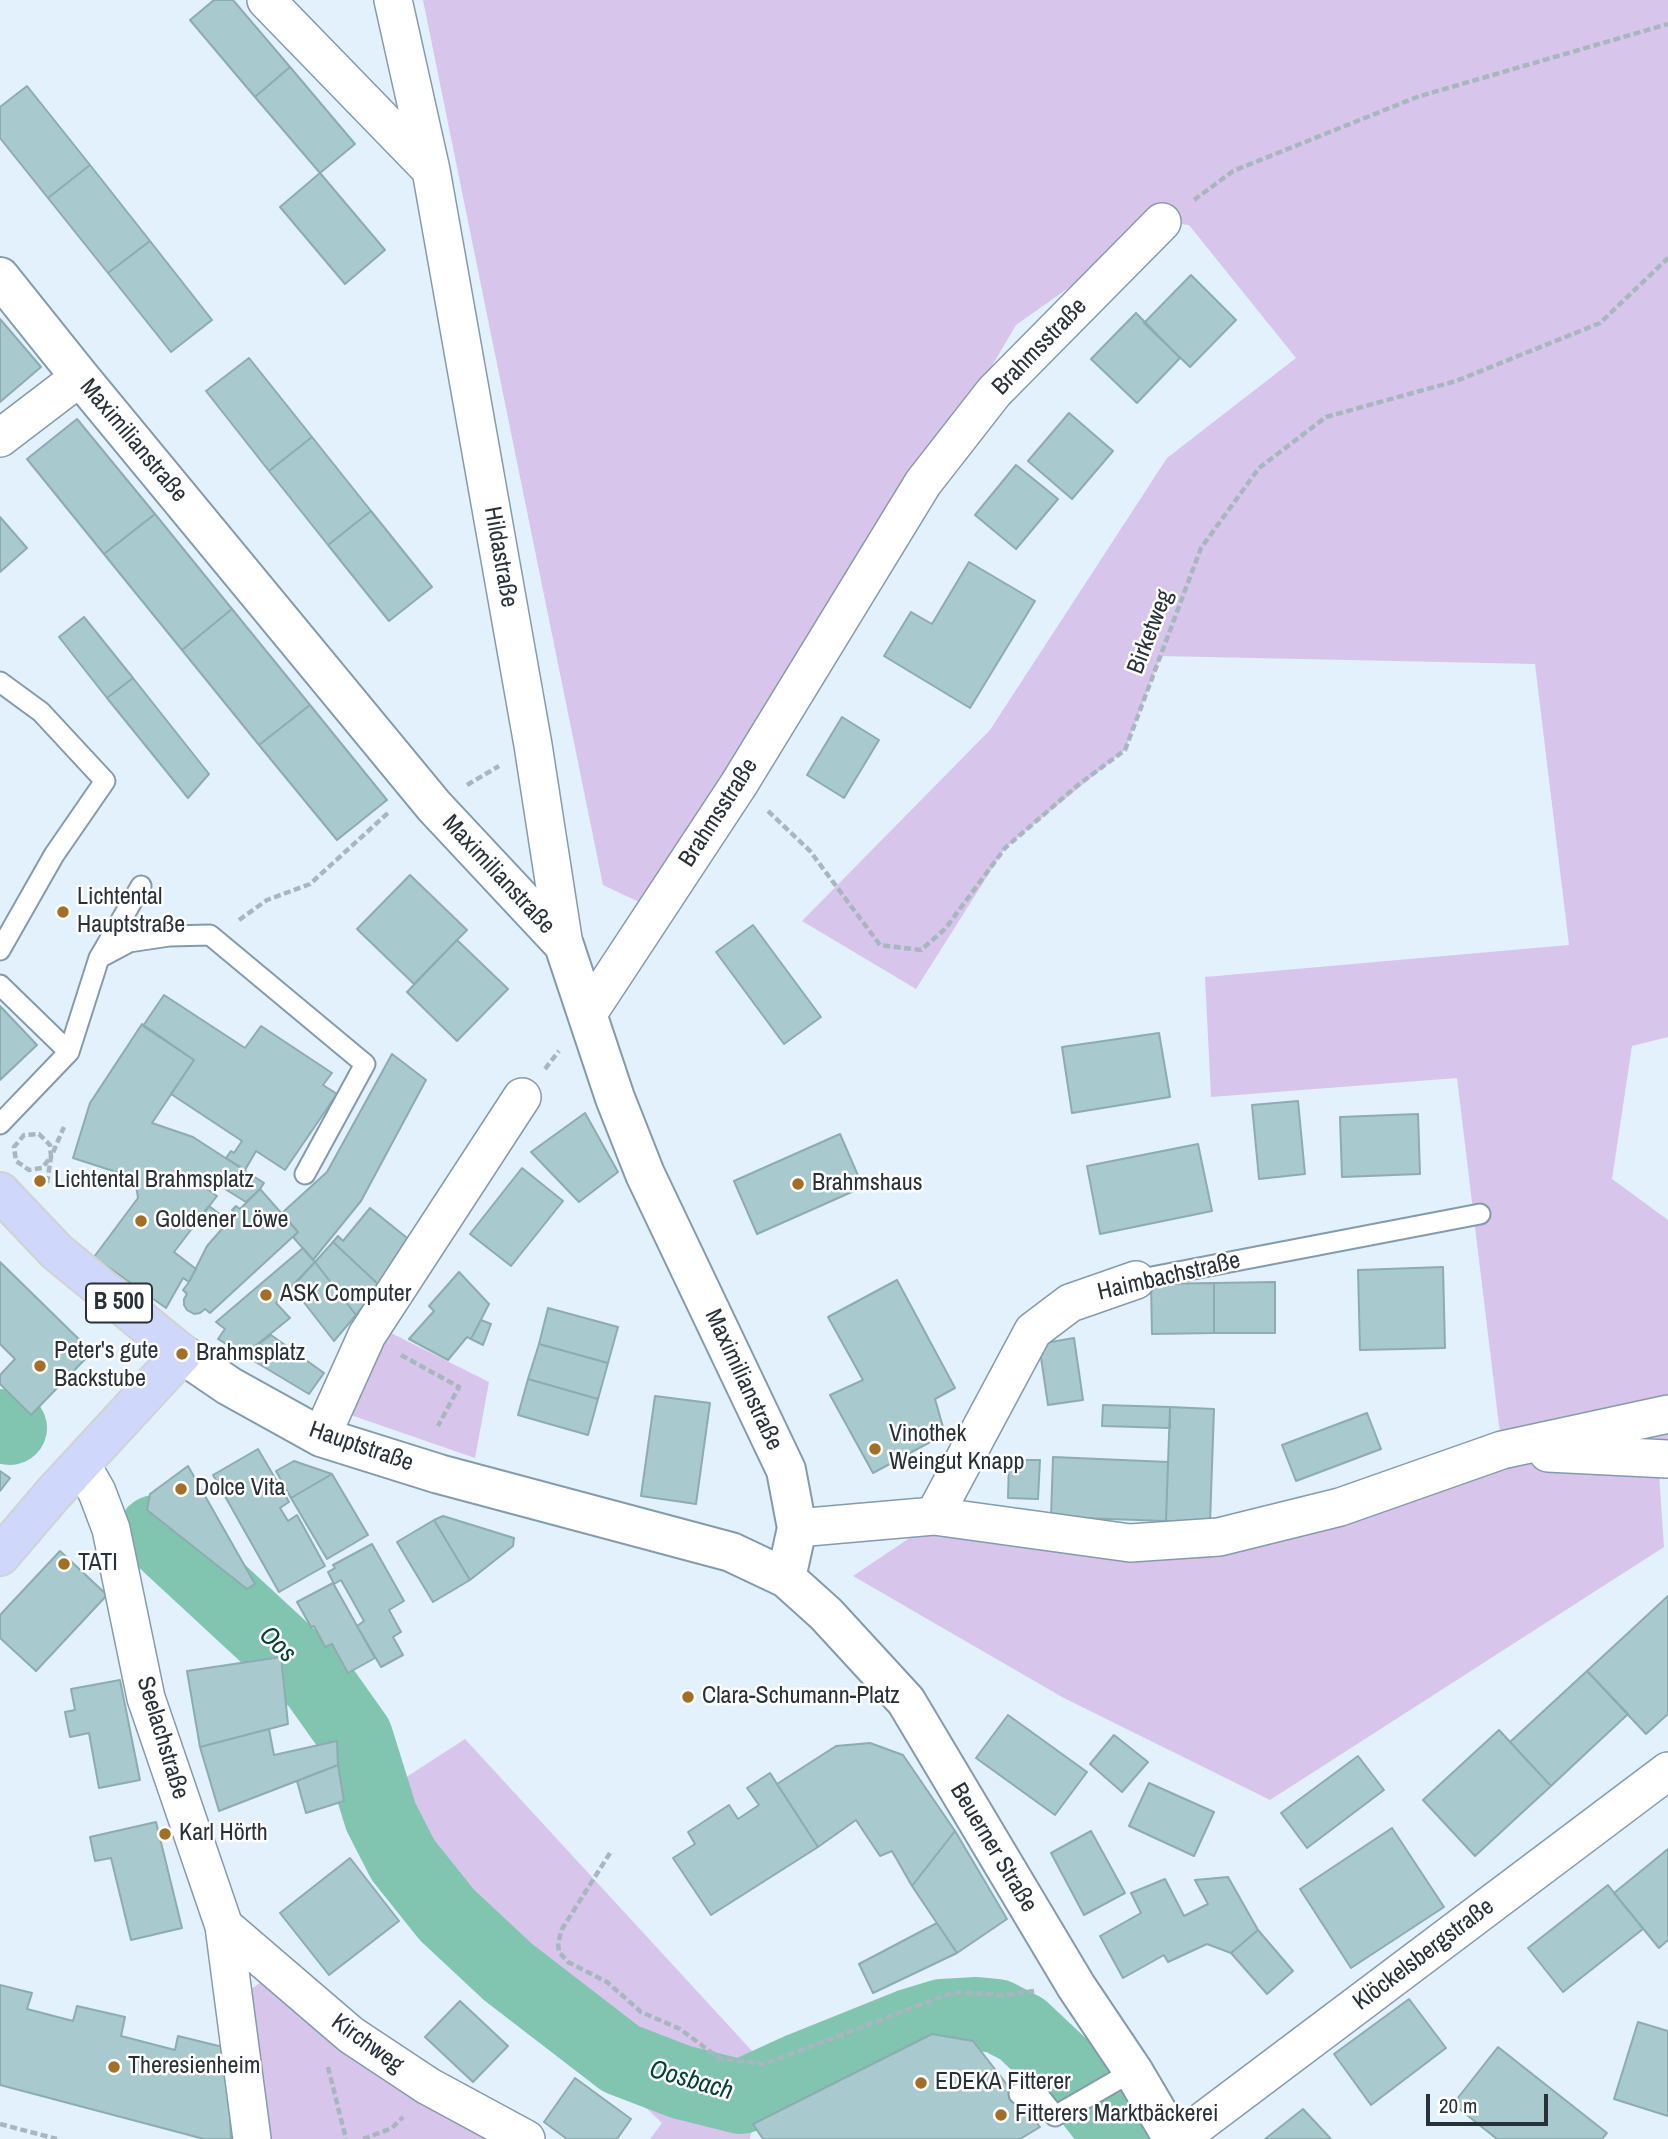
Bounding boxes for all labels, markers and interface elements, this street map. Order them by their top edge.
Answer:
street label: Brahmsstraße [987,293,1093,401]
street label: Maximilianstraße [73,374,193,508]
street label: Hildastraße [477,504,523,610]
street label: Birketweg [1122,586,1180,678]
street label: Brahmsstraße [673,753,765,873]
street label: Maximilianstraße [436,810,560,940]
place label: Lichtental Hauptstraße [77,884,185,940]
marker: Lichtental Hauptstraße [55,904,71,920]
place label: Lichtental Brahmsplatz [54,1167,254,1195]
place label: Brahmshaus [812,1170,922,1198]
marker: Lichtental Brahmsplatz [32,1173,48,1189]
marker: Brahmshaus [790,1176,806,1192]
place label: Goldener Löwe [155,1207,288,1235]
marker: Goldener Löwe [133,1213,149,1229]
street label: Haimbachstraße [1095,1247,1243,1307]
place label: ASK Computer [280,1281,411,1309]
road number: B 500 [86,1284,152,1322]
marker: ASK Computer [258,1287,274,1303]
street label: Maximilianstraße [698,1305,788,1455]
place label: Peter's gute Backstube [54,1338,158,1394]
place label: Brahmsplatz [196,1340,305,1368]
marker: Brahmsplatz [174,1346,190,1362]
marker: Peter's gute Backstube [32,1358,48,1374]
street label: Hauptstraße [305,1416,417,1478]
place label: Vinothek Weingut Knapp [889,1421,1024,1477]
marker: Vinothek Weingut Knapp [867,1441,883,1457]
place label: Dolce Vita [195,1475,285,1503]
marker: Dolce Vita [173,1481,189,1497]
place label: TATI [78,1550,118,1578]
marker: TATI [56,1556,72,1572]
water label: Oos [252,1620,302,1670]
street label: Seelachstraße [130,1673,194,1803]
place label: Clara-Schumann-Platz [702,1683,900,1711]
marker: Clara-Schumann-Platz [680,1689,696,1705]
street label: Beuerner Straße [943,1778,1043,1918]
place label: Karl Hörth [179,1820,268,1848]
marker: Karl Hörth [157,1826,173,1842]
street label: Klöckelsbergstraße [1348,1893,1500,2017]
street label: Kirchweg [325,2008,409,2080]
place label: Theresienheim [128,2053,260,2081]
water label: Oosbach [646,2054,736,2108]
marker: Theresienheim [106,2059,122,2075]
place label: EDEKA Fitterer [935,2069,1071,2097]
marker: EDEKA Fitterer [913,2075,929,2091]
scale bar [1430,2080,1552,2124]
text: 20 m [1439,2091,1477,2120]
place label: Fitterers Marktbäckerei [1015,2101,1218,2129]
marker: Fitterers Marktbäckerei [993,2107,1009,2123]

